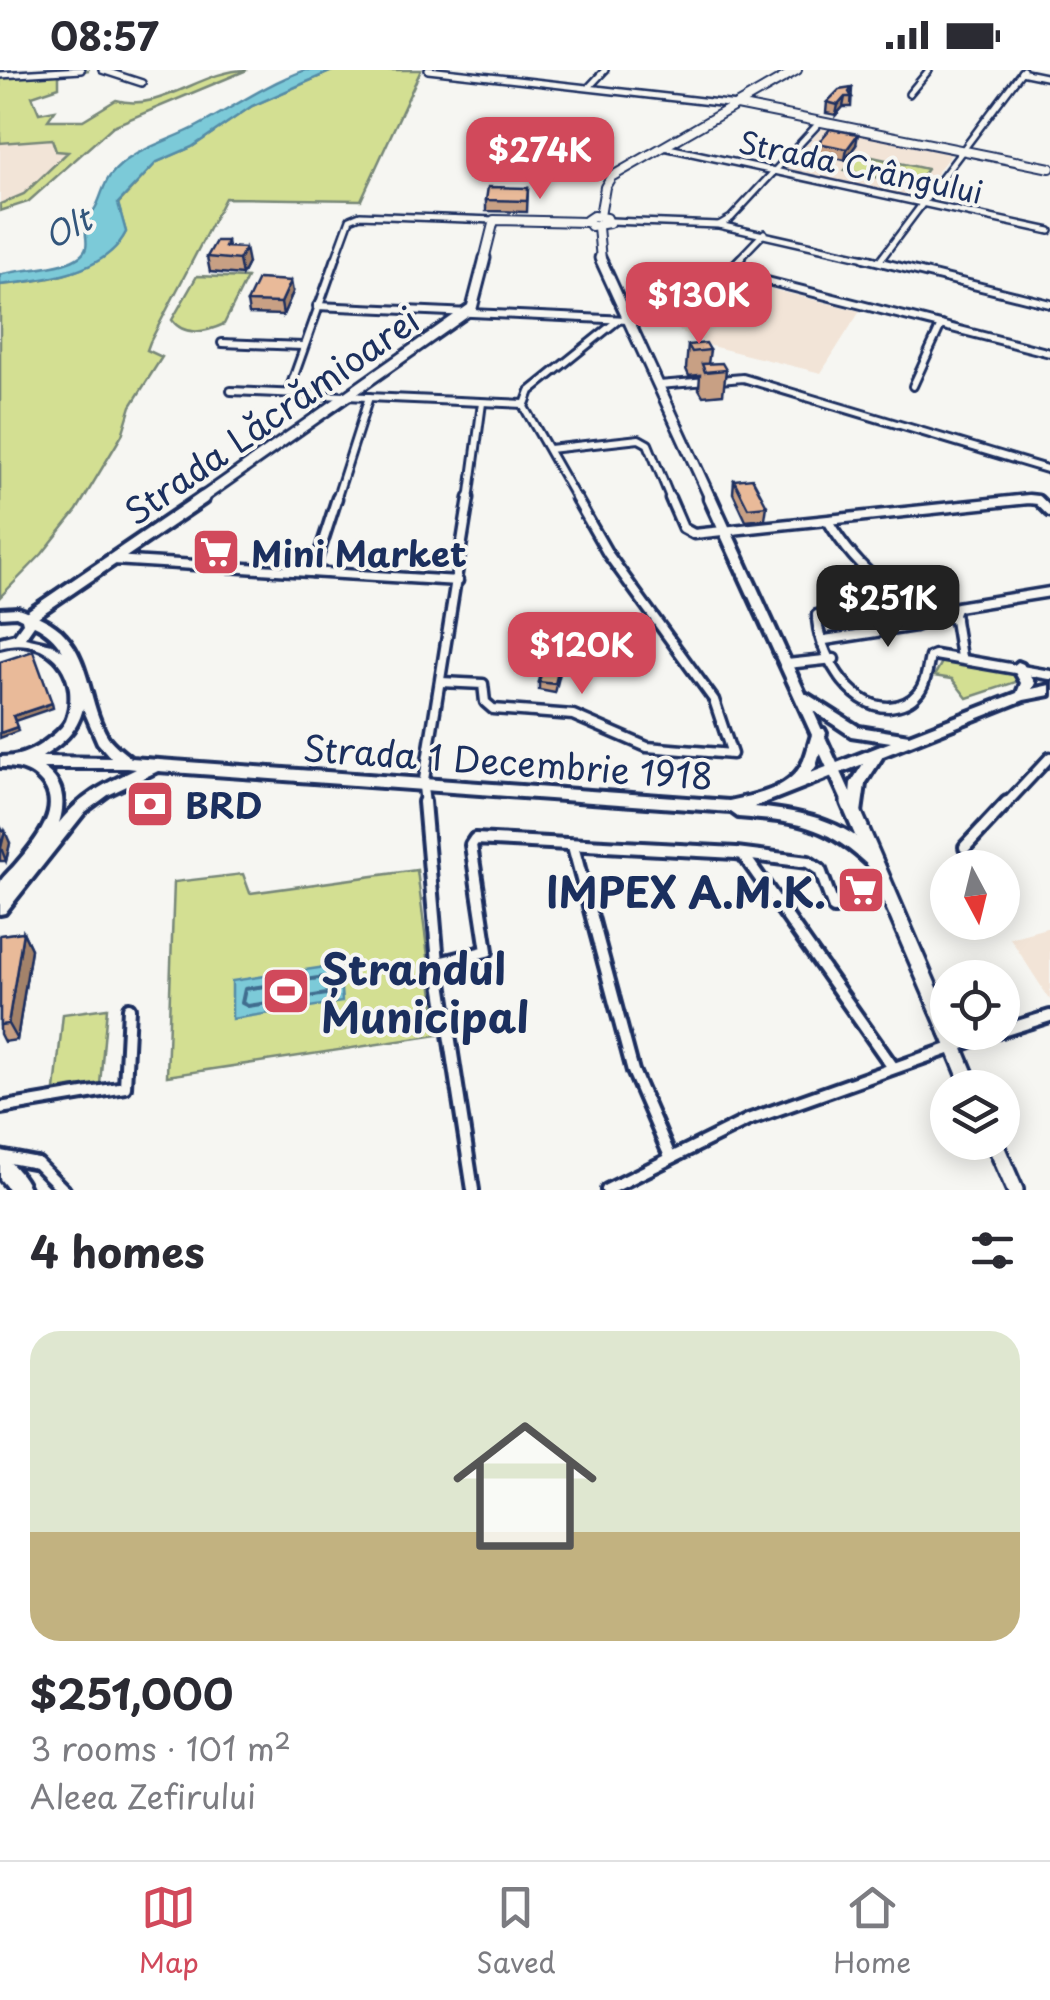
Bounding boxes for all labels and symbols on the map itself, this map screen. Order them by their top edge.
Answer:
pin: $274K [470,117,610,202]
street label: Strada Crângului [735,118,987,214]
water label: Olt [35,193,103,259]
pin: $130K [629,262,769,347]
street label: Strada Lăcrămioarei [113,293,429,537]
supermarket icon: Mini Market [190,526,242,578]
place label: Mini Market [251,526,467,579]
pin: $251K [818,565,958,650]
pin: $120K [512,612,652,697]
street label: Strada 1 Decembrie 1918 [301,720,715,802]
bank icon: BRD [124,778,176,830]
place label: BRD [185,778,263,831]
north arrow [930,850,1020,940]
place label: IMPEX A.M.K. [546,859,826,922]
supermarket icon: IMPEX A.M.K. [835,864,887,916]
place label: Ștrandul Municipal [321,936,529,1047]
sports icon: Ștrandul Municipal [260,965,312,1017]

